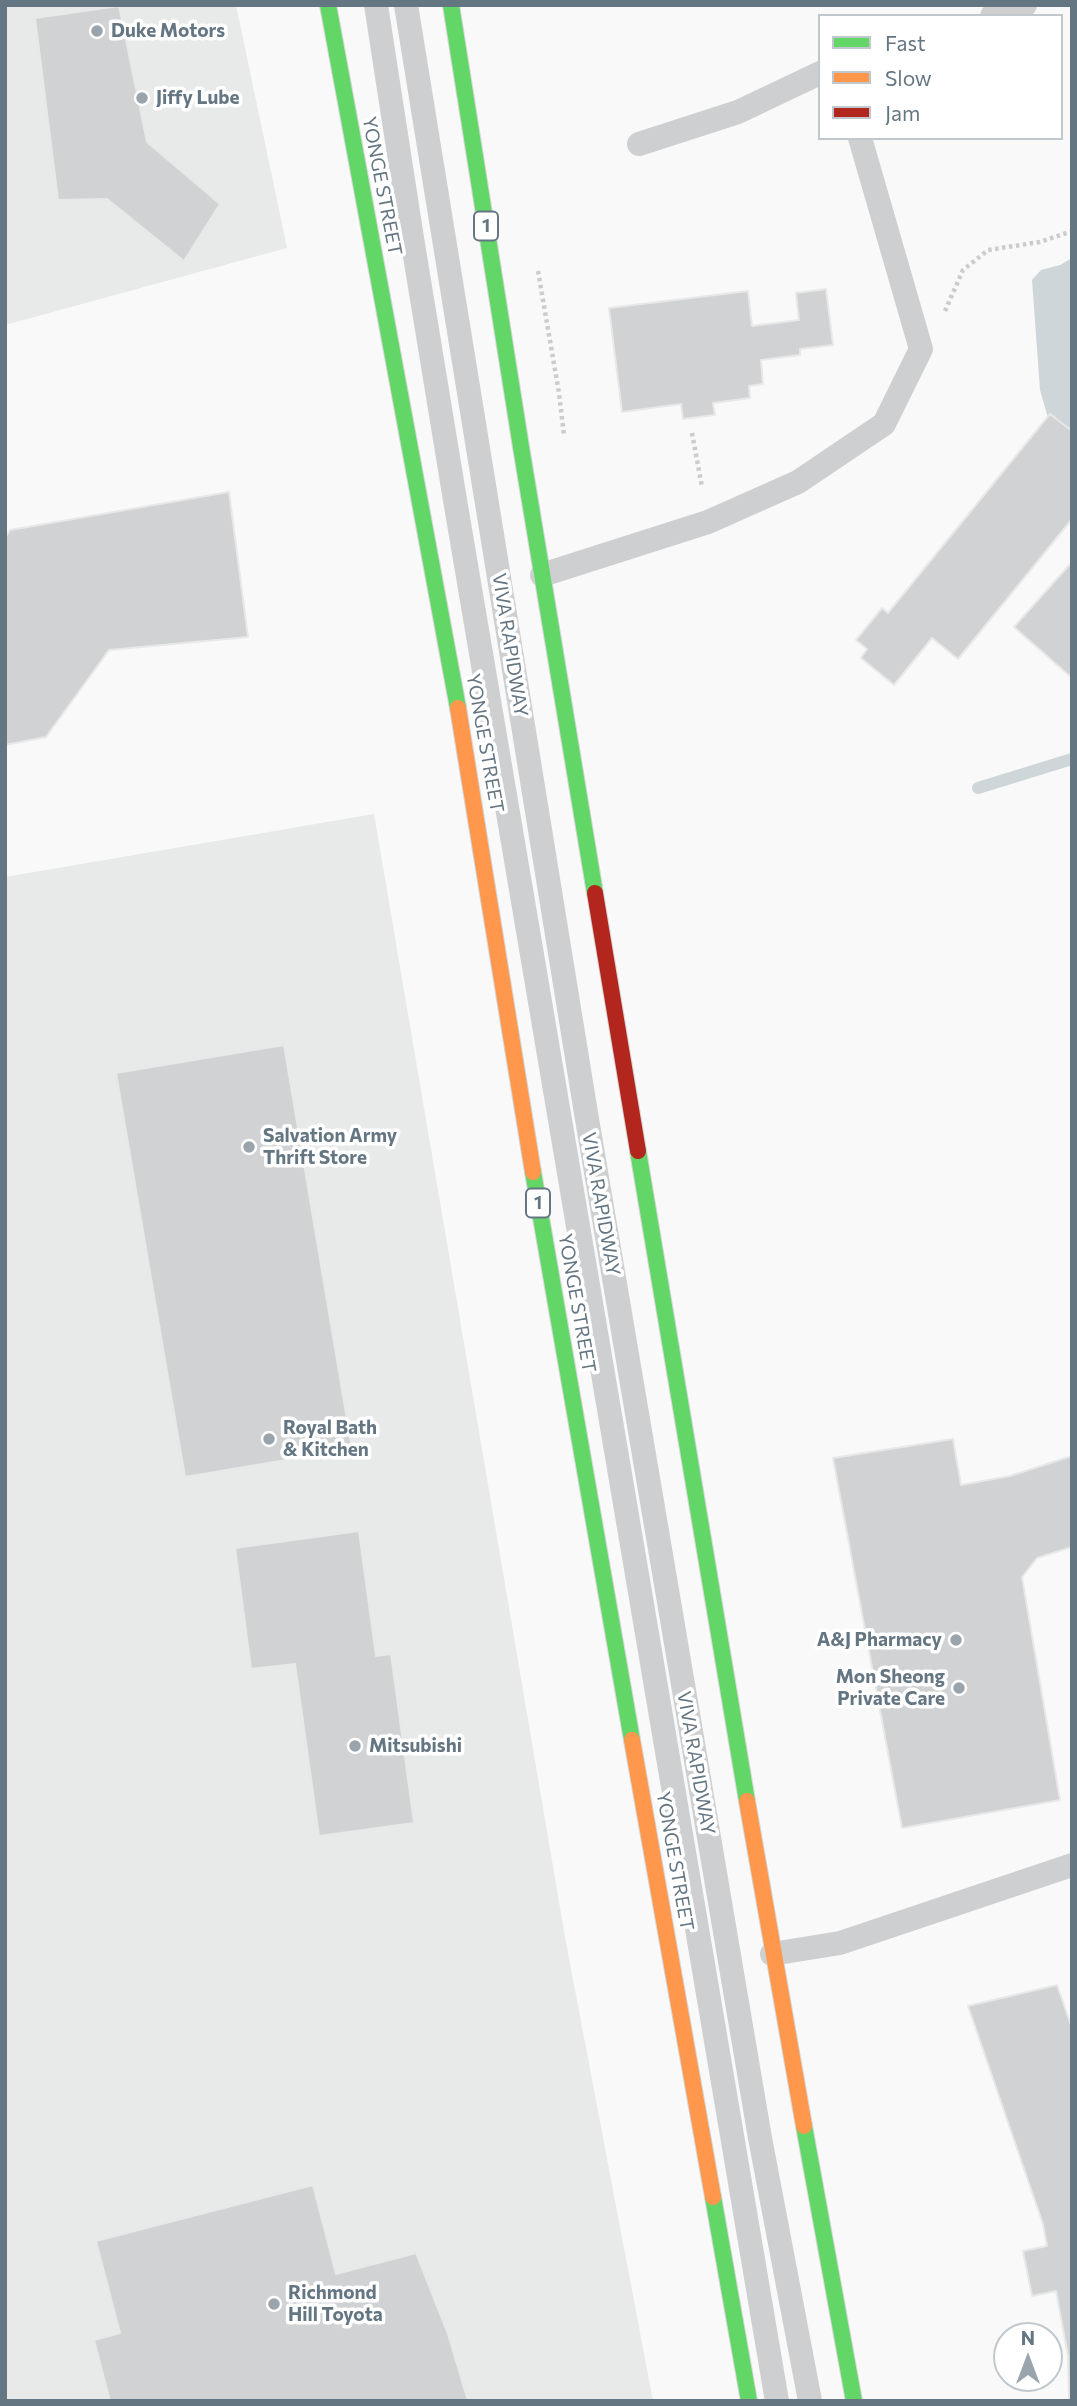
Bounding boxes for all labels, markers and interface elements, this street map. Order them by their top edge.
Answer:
legend [818,14,1063,140]
place label: Duke Motors [111,20,225,42]
marker: Duke Motors [89,23,105,39]
text: Fast [885,30,926,55]
text: Slow [885,65,932,90]
place label: Jiffy Lube [156,87,240,109]
marker: Jiffy Lube [134,90,150,106]
text: Jam [885,100,920,125]
street label: YONGE STREET [357,115,407,257]
road number: 1 [474,211,498,240]
street label: VIVA RAPIDWAY [487,571,533,719]
street label: YONGE STREET [462,672,508,814]
place label: Salvation Army Thrift Store [263,1125,397,1169]
street label: VIVA RAPIDWAY [577,1131,625,1277]
marker: Salvation Army Thrift Store [241,1139,257,1155]
road number: 1 [526,1188,550,1218]
street label: YONGE STREET [554,1232,600,1374]
place label: Royal Bath & Kitchen [283,1417,377,1461]
marker: Royal Bath & Kitchen [261,1431,277,1447]
place label: A&J Pharmacy [817,1629,942,1651]
marker: A&J Pharmacy [948,1632,964,1648]
place label: Mon Sheong Private Care [836,1666,945,1710]
marker: Mon Sheong Private Care [951,1680,967,1696]
street label: VIVA RAPIDWAY [672,1690,720,1836]
place label: Mitsubishi [369,1735,462,1757]
marker: Mitsubishi [347,1738,363,1754]
street label: YONGE STREET [652,1790,698,1932]
place label: Richmond Hill Toyota [288,2282,383,2326]
marker: Richmond Hill Toyota [266,2296,282,2312]
north arrow [993,2322,1063,2392]
text: N [1021,2326,1035,2349]

